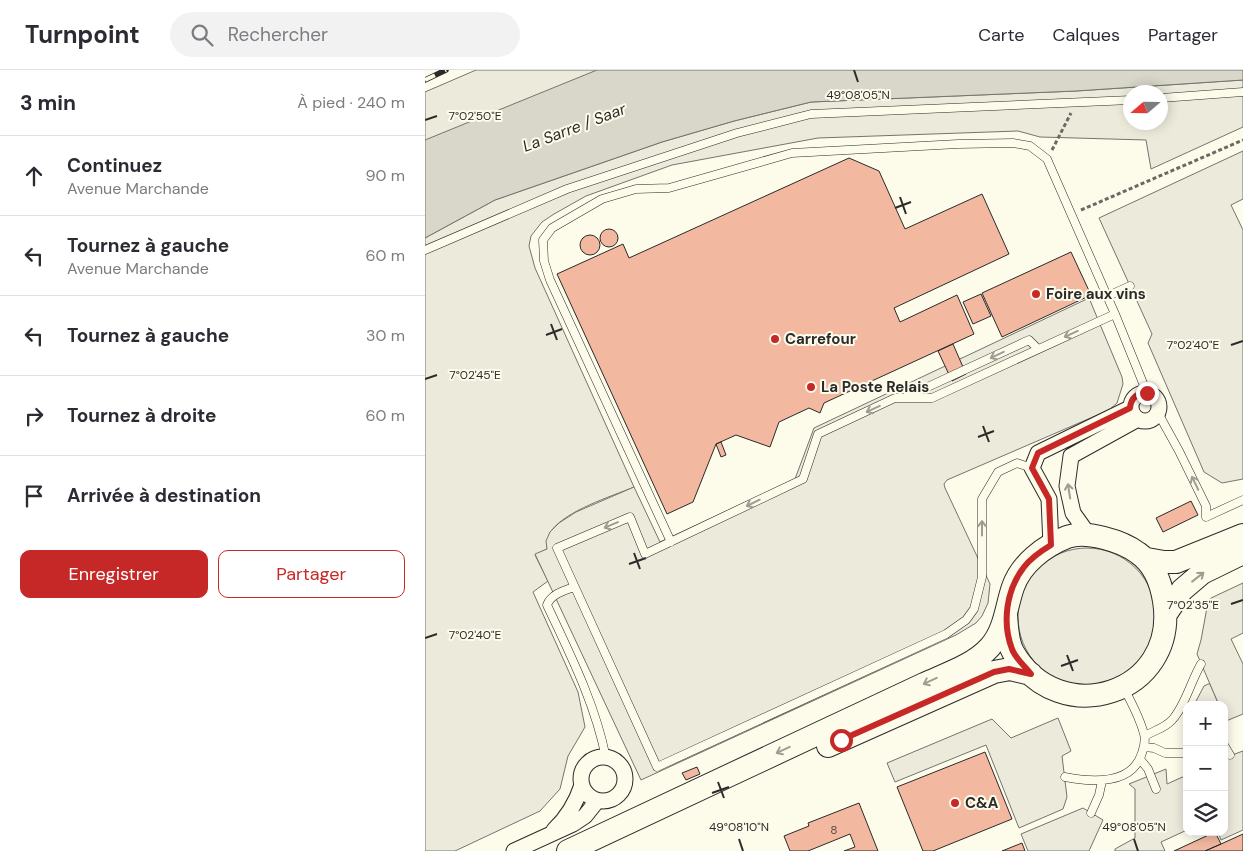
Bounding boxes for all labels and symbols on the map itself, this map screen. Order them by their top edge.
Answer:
north arrow [1123,85,1168,130]
text: 49°08'05"N [826,87,890,103]
water label: La Sarre / Saar [520,98,630,157]
text: 7°02'50"E [449,108,502,124]
place label: Foire aux vins [1046,284,1146,304]
marker: Foire aux vins [1030,288,1042,300]
place label: Carrefour [785,329,856,349]
one-way arrow [1064,330,1079,340]
marker: Carrefour [769,333,781,345]
text: 7°02'40"E [1167,337,1219,353]
one-way arrow [989,350,1004,360]
text: 7°02'45"E [449,367,501,383]
place label: La Poste Relais [821,377,929,397]
marker: La Poste Relais [805,381,817,393]
route end [1136,382,1159,405]
one-way arrow [865,404,880,414]
one-way arrow [1190,476,1200,491]
one-way arrow [1063,483,1073,499]
one-way arrow [746,499,761,508]
one-way arrow [604,520,619,530]
one-way arrow [977,520,987,536]
one-way arrow [1191,572,1204,583]
text: 7°02'35"E [1167,597,1219,613]
text: 7°02'40"E [449,627,501,643]
one-way arrow [923,677,938,687]
route start [830,729,853,752]
one-way arrow [776,746,791,756]
place label: C&A [965,793,999,813]
marker: C&A [949,797,961,809]
text: 49°08'10"N [709,819,769,835]
text: 49°08'05"N [1102,819,1166,835]
house number: 8 [830,822,838,838]

